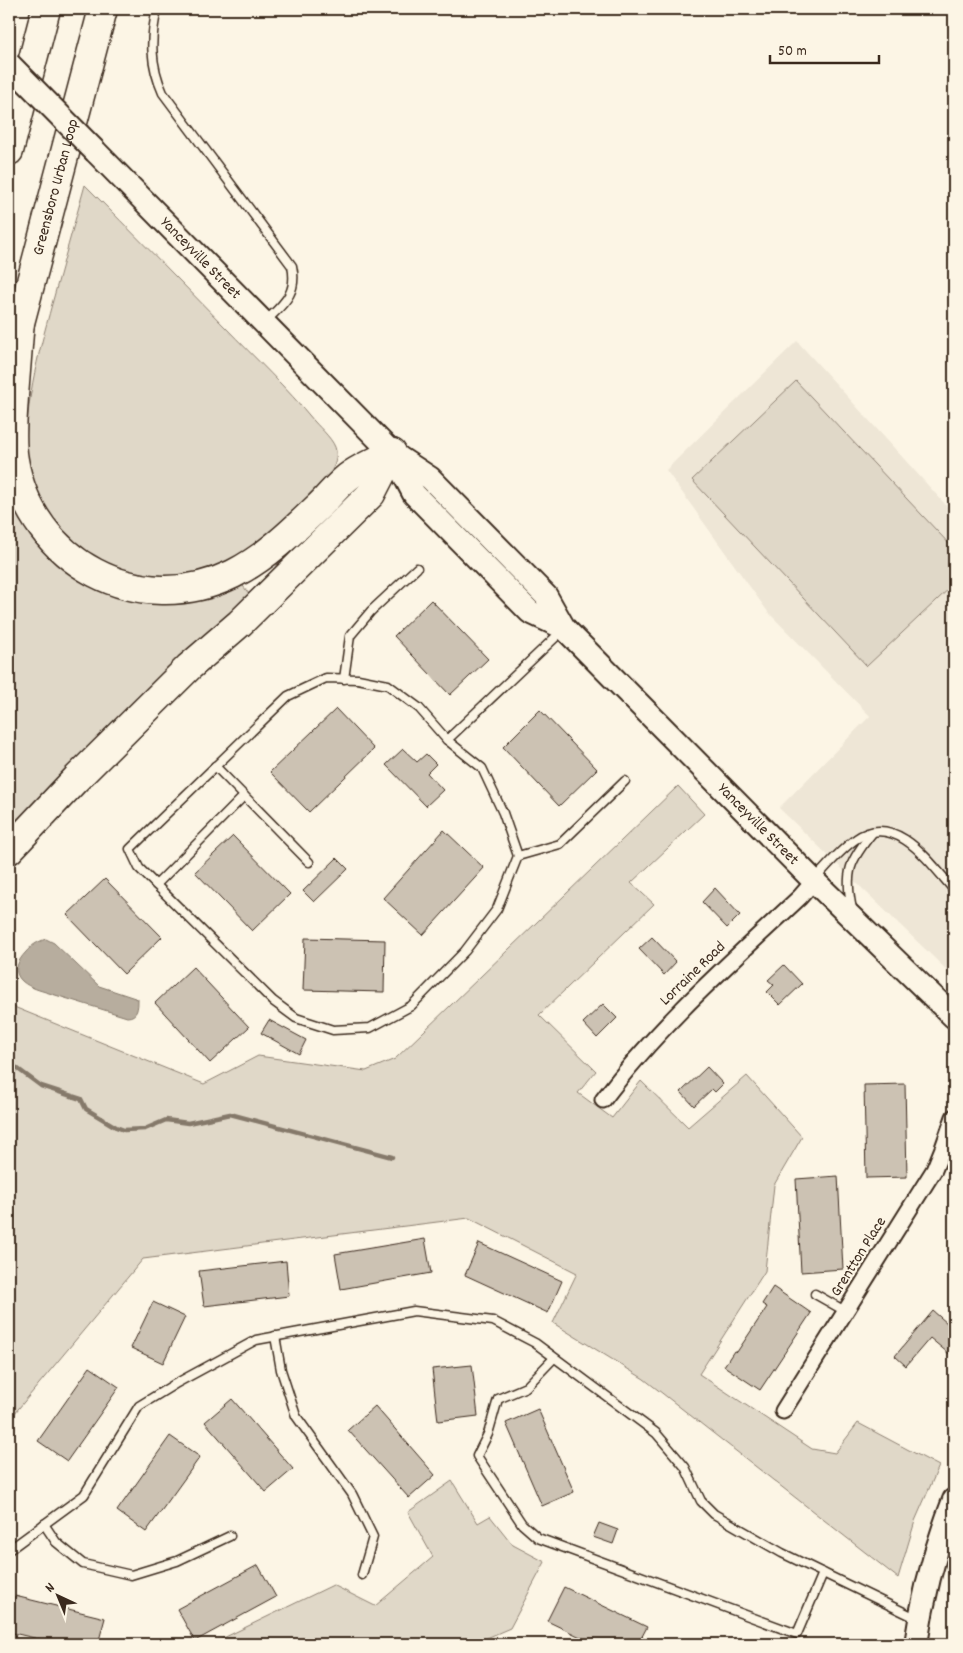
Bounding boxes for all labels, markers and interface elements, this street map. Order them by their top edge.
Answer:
scale bar [770,32,879,64]
text: 50 m [778,41,807,63]
street label: Greensboro Urban Loop [27,116,85,258]
street label: Yanceyville Street [155,212,246,305]
street label: Yanceyville Street [712,778,804,871]
street label: Lorraine Road [655,937,731,1011]
street label: Grentton Place [825,1213,893,1301]
north arrow [32,1570,82,1620]
text: N [41,1578,60,1598]

